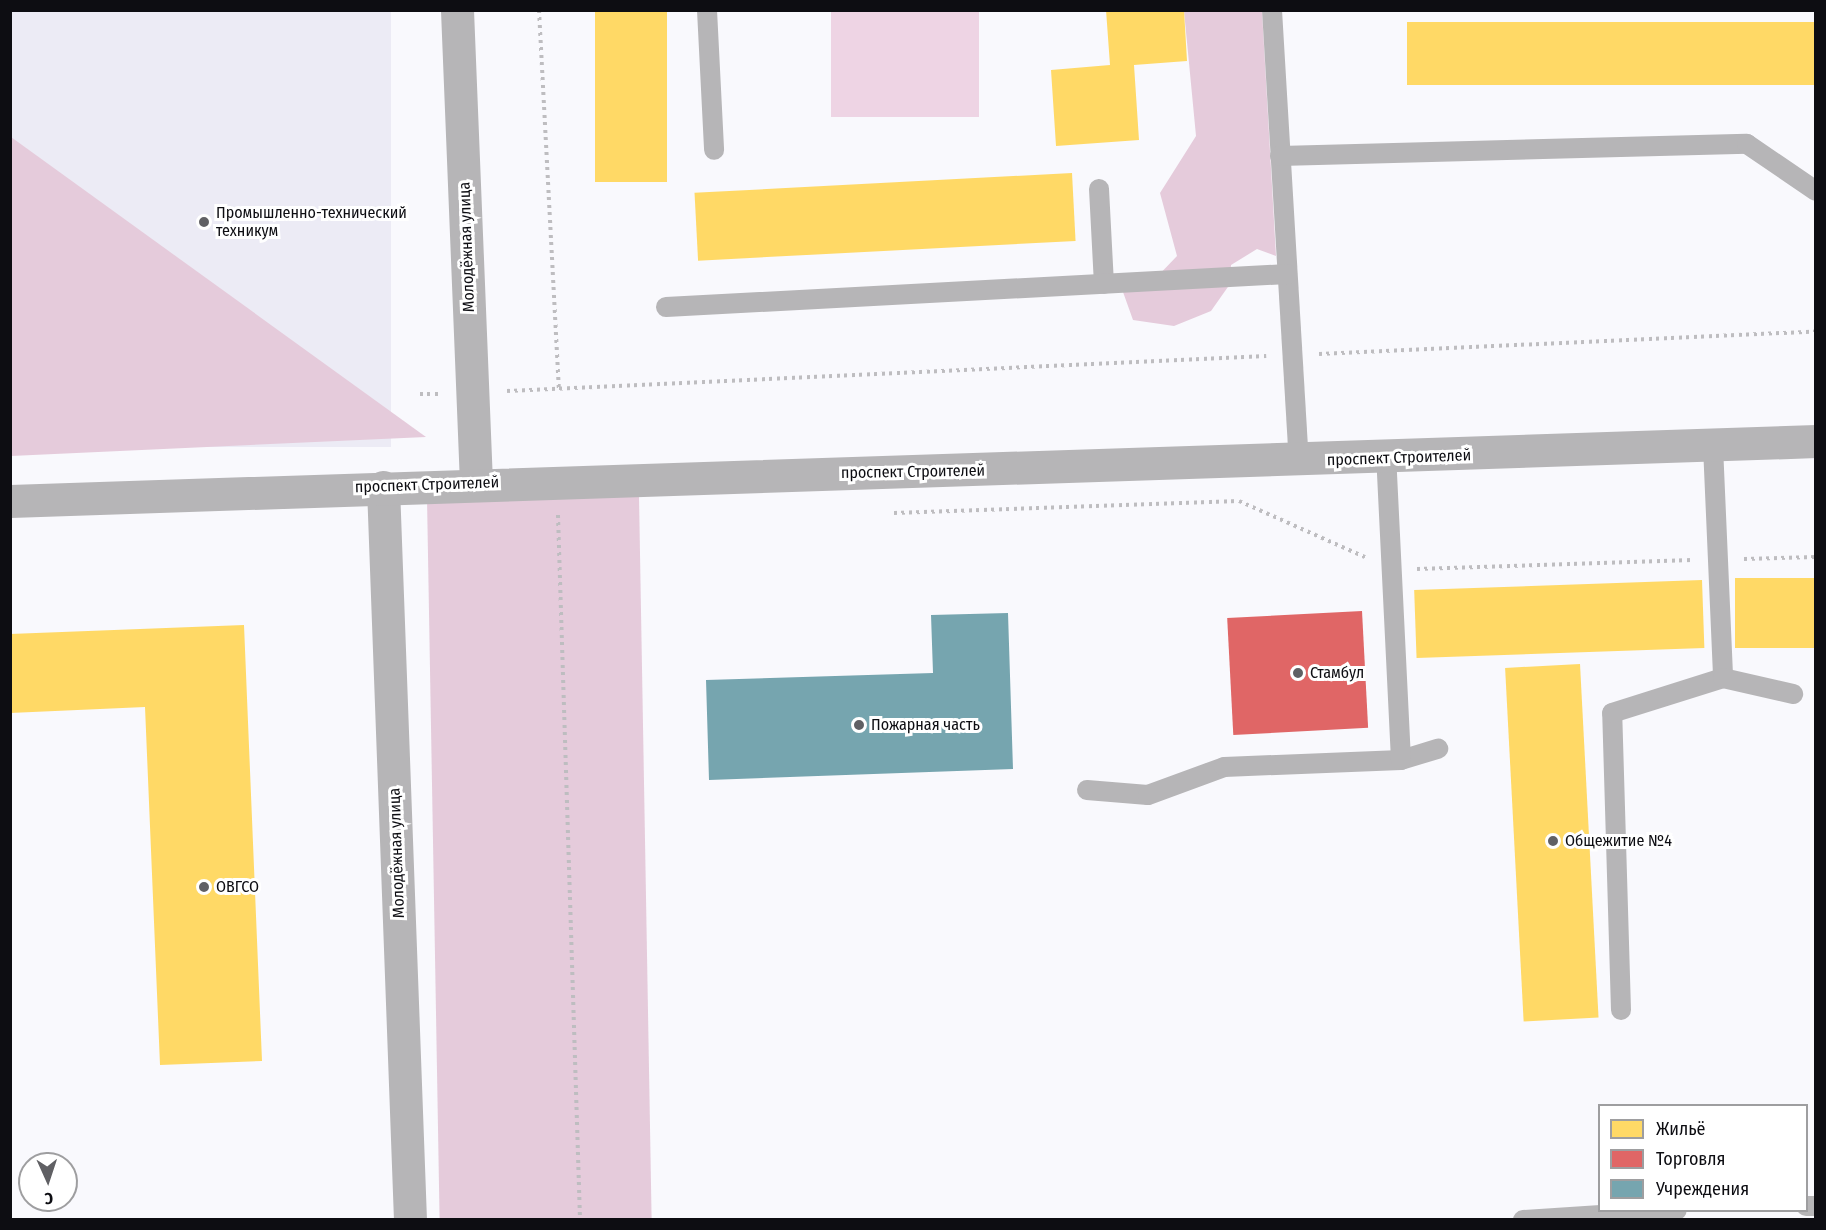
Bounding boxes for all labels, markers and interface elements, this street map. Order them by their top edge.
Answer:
street label: Молодёжная улица [455,182,479,312]
place label: Промышленно-технический техникум [216,203,407,241]
marker: Промышленно-технический техникум [197,215,211,229]
street label: проспект Строителей [1327,446,1471,470]
street label: проспект Строителей [841,461,985,483]
street label: проспект Строителей [355,473,499,497]
place label: Стамбул [1310,663,1364,683]
marker: Стамбул [1291,666,1305,680]
place label: Пожарная часть [871,715,980,735]
marker: Пожарная часть [852,718,866,732]
street label: Молодёжная улица [385,788,409,918]
place label: Общежитие №4 [1565,831,1672,851]
marker: Общежитие №4 [1546,834,1560,848]
place label: ОВГСО [216,877,259,897]
marker: ОВГСО [197,880,211,894]
legend [1598,1104,1808,1212]
text: Жильё [1656,1118,1706,1140]
text: Торговля [1656,1148,1725,1170]
north arrow [18,1152,78,1212]
text: Учреждения [1656,1178,1749,1200]
text: С [44,1189,54,1208]

